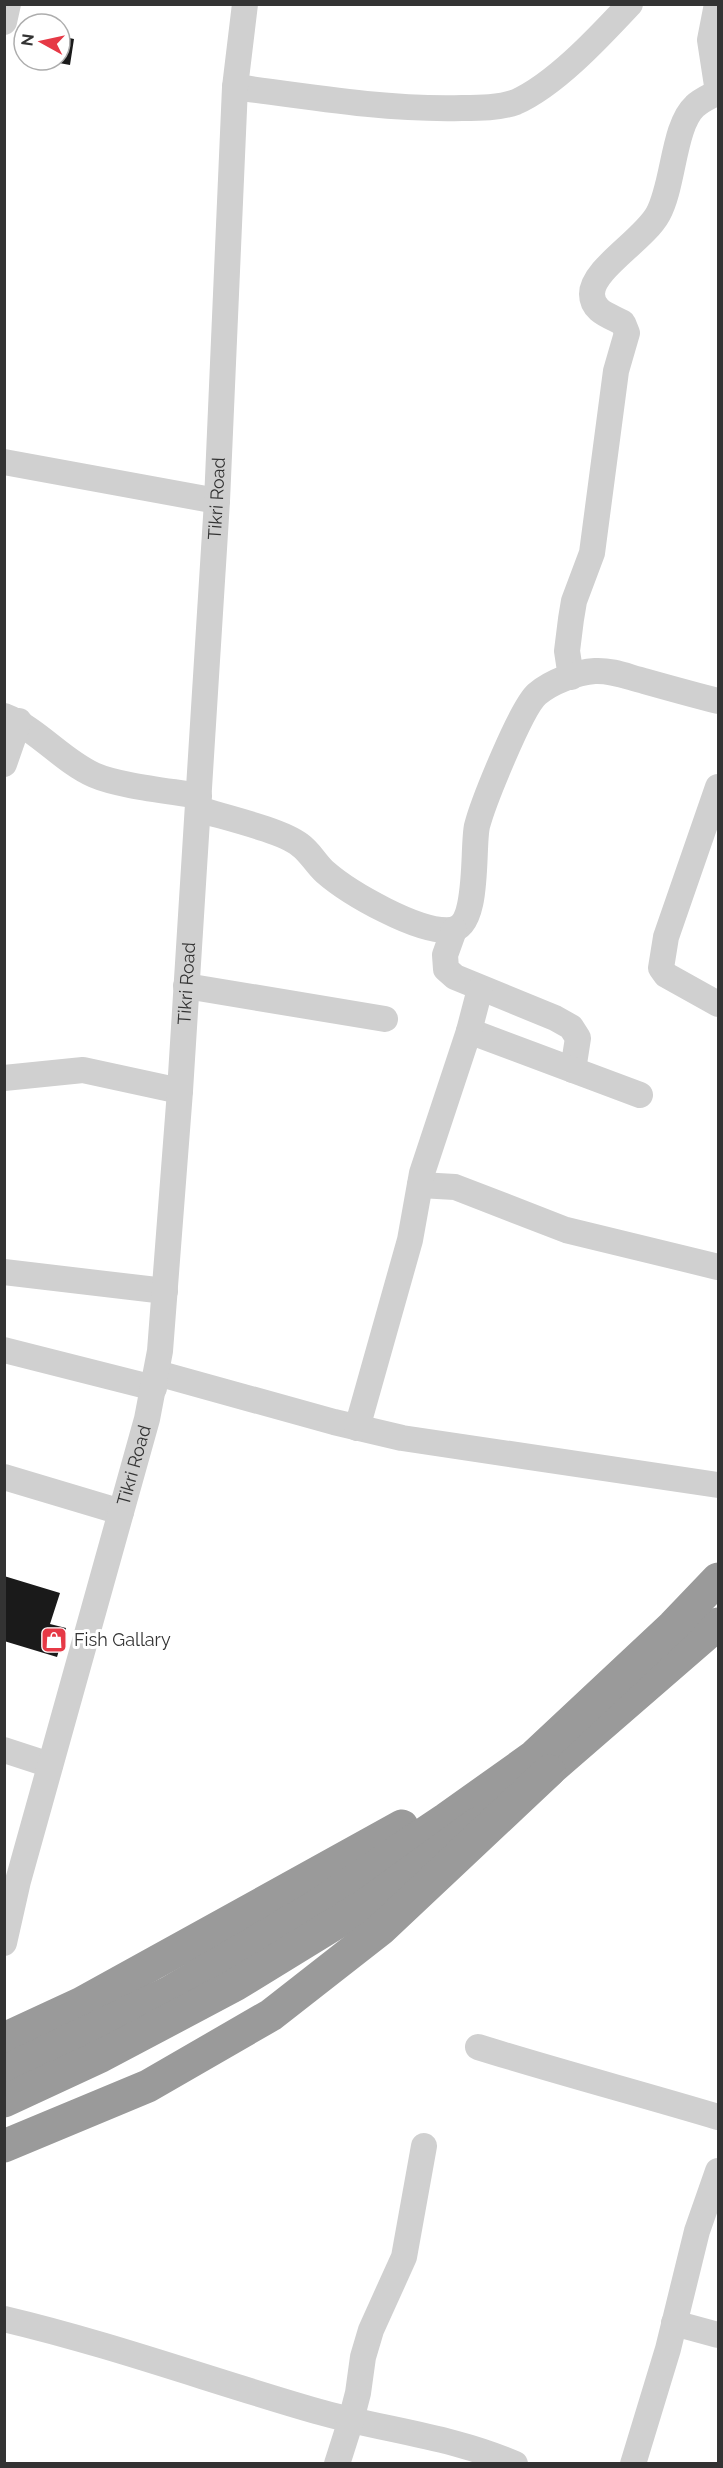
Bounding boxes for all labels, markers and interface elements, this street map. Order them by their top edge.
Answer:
north arrow [12,12,72,72]
text: N [17,33,38,47]
street label: Tikri Road [204,457,229,540]
street label: Tikri Road [173,942,199,1025]
street label: Tikri Road [112,1423,155,1508]
shop icon: Fish Gallary [39,1625,69,1655]
place label: Fish Gallary [74,1629,171,1650]

